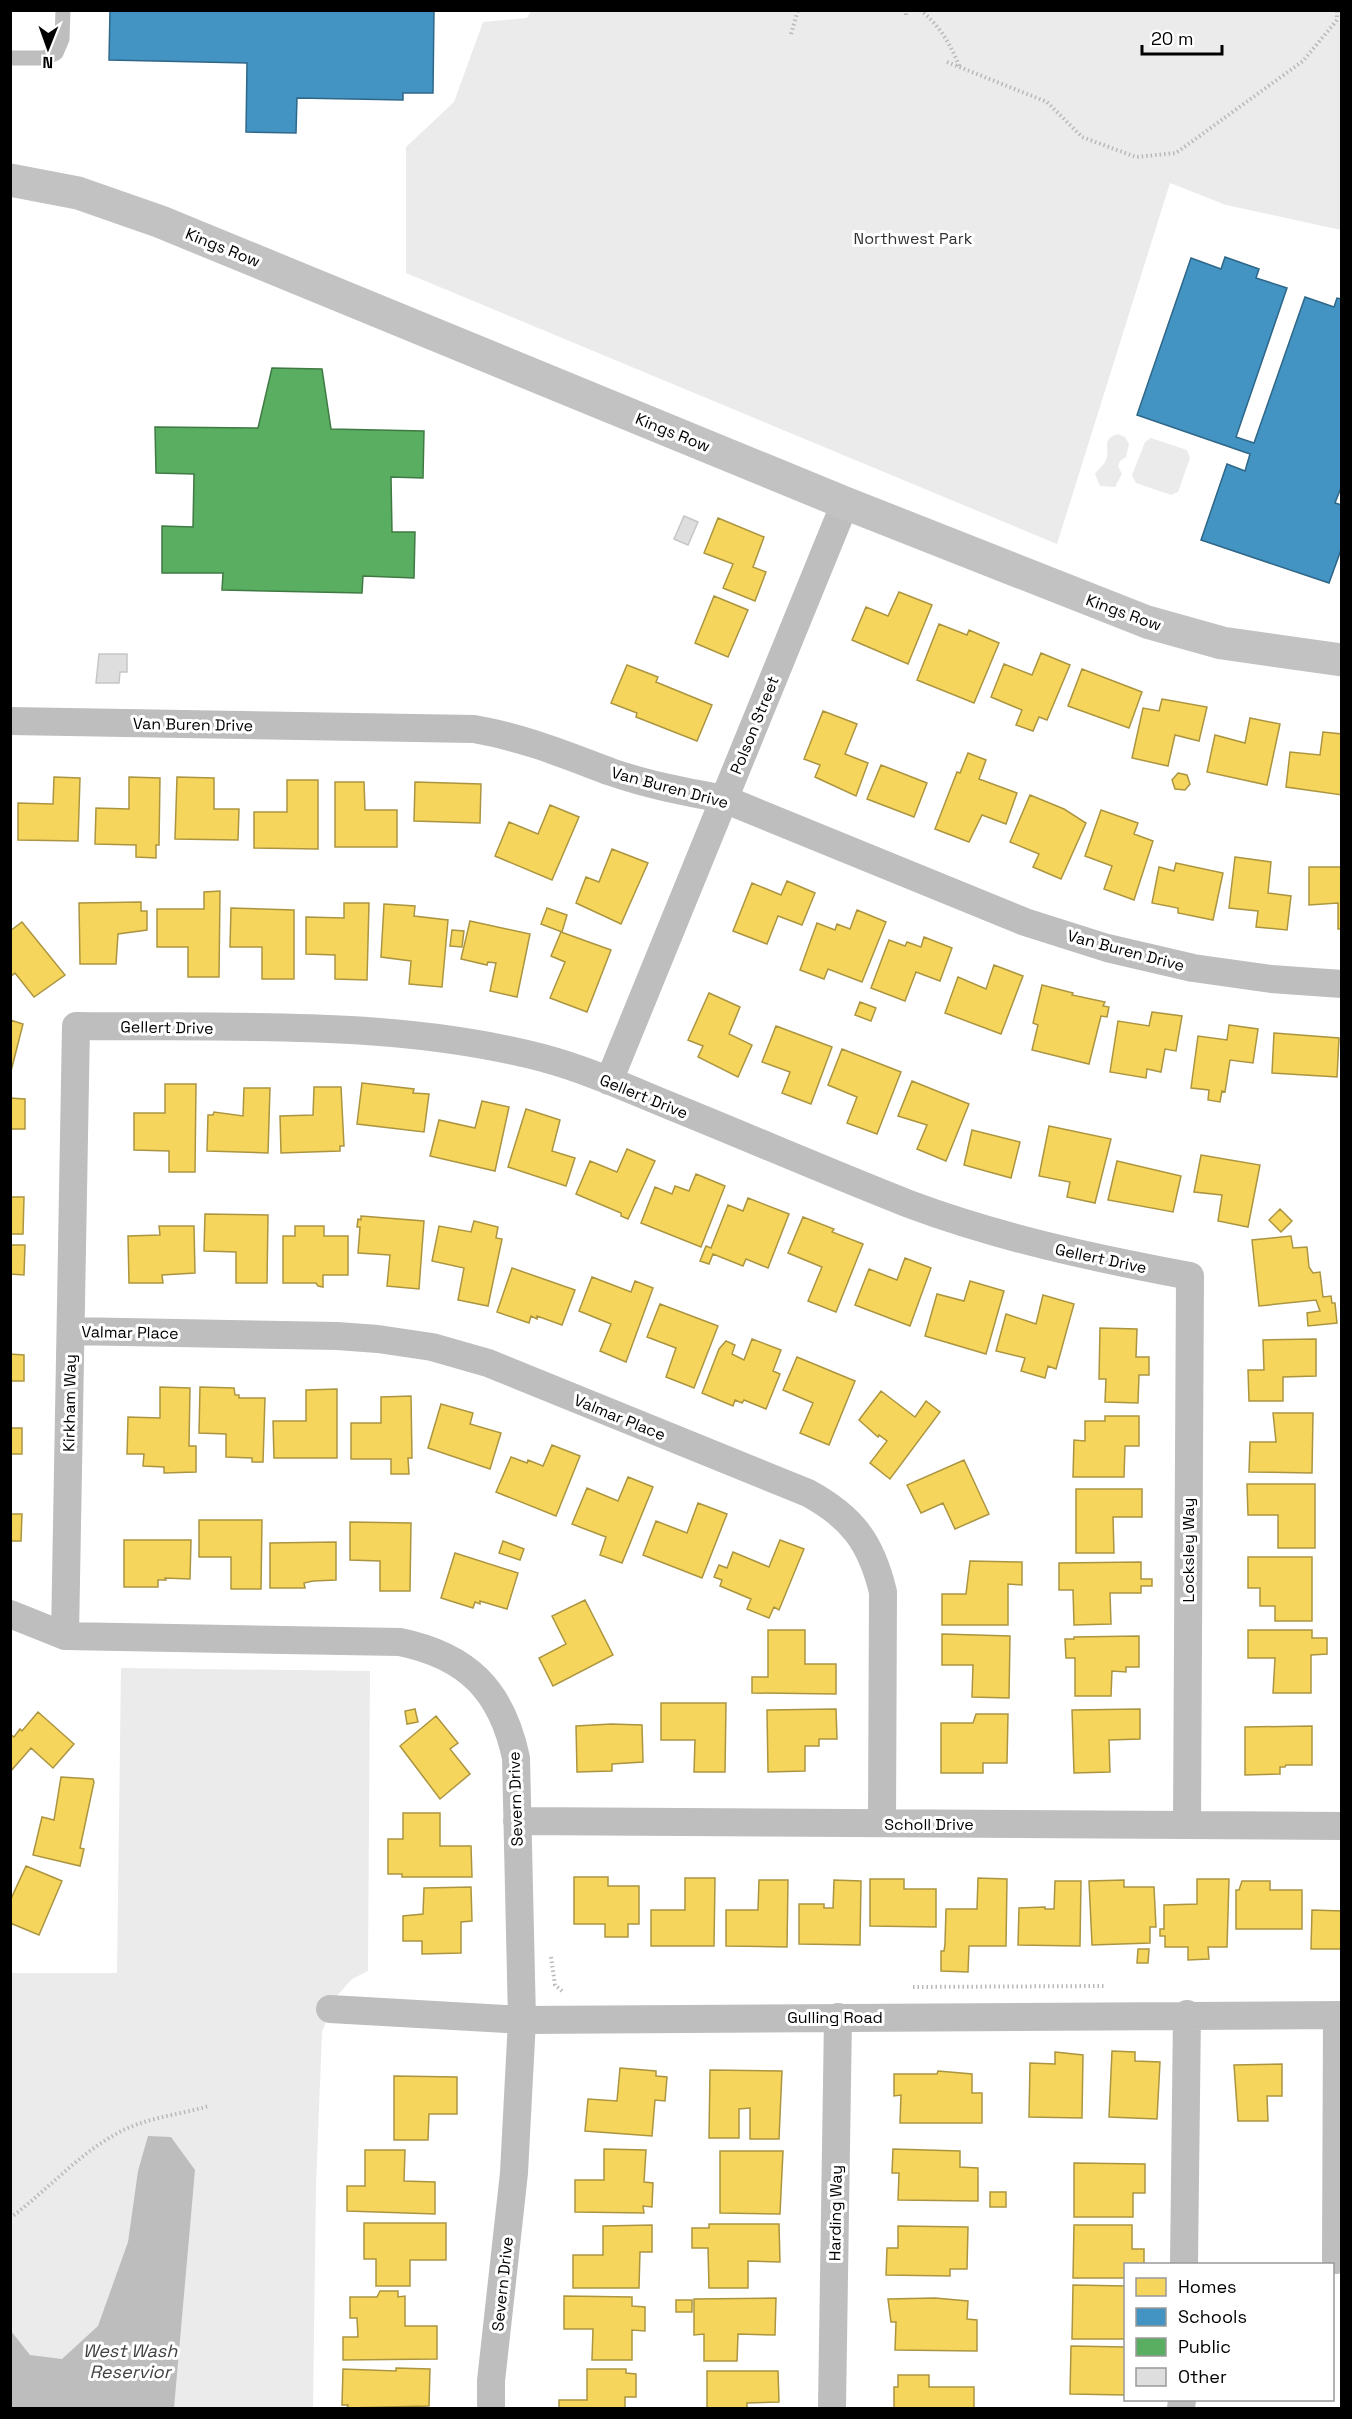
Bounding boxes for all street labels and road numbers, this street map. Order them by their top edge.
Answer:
street label: Kings Row [182,223,263,272]
street label: Kings Row [632,408,713,457]
street label: Kings Row [1083,589,1165,636]
street label: Polson Street [725,673,784,777]
street label: Van Buren Drive [133,713,253,736]
street label: Van Buren Drive [609,762,731,813]
street label: Van Buren Drive [1065,925,1187,976]
street label: Gellert Drive [120,1016,214,1039]
street label: Gellert Drive [597,1069,691,1124]
street label: Gellert Drive [1053,1239,1149,1278]
street label: Valmar Place [81,1321,179,1344]
street label: Kirkham Way [58,1354,81,1452]
street label: Valmar Place [571,1390,669,1445]
street label: Locksley Way [1178,1498,1199,1602]
street label: Severn Drive [503,1751,528,1847]
street label: Scholl Drive [884,1814,974,1835]
street label: Gulling Road [787,2007,883,2028]
street label: Harding Way [824,2165,847,2261]
street label: Severn Drive [487,2236,518,2332]

